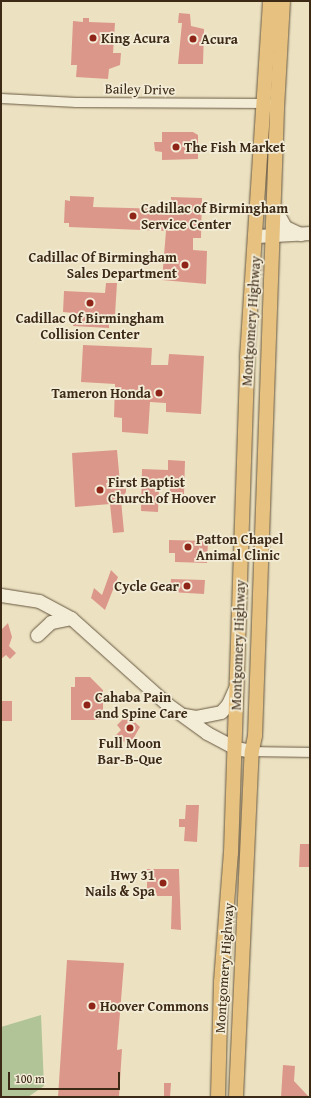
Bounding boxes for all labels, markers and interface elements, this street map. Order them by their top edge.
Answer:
place label: King Acura [101,30,170,46]
place label: Acura [201,31,238,47]
marker: King Acura [88,33,98,43]
marker: Acura [188,34,198,44]
street label: Bailey Drive [105,80,175,98]
place label: The Fish Market [184,139,285,155]
marker: The Fish Market [171,142,181,152]
place label: Cadillac of Birmingham Service Center [141,200,288,232]
marker: Cadillac of Birmingham Service Center [128,211,138,221]
place label: Cadillac Of Birmingham Sales Department [28,249,177,282]
street label: Montgomery Highway [238,255,264,387]
marker: Cadillac Of Birmingham Sales Department [180,260,190,270]
marker: Cadillac Of Birmingham Collision Center [85,298,95,308]
place label: Cadillac Of Birmingham Collision Center [16,310,164,342]
place label: Tameron Honda [52,385,151,401]
marker: Tameron Honda [154,388,164,398]
place label: First Baptist Church of Hoover [108,474,216,506]
marker: First Baptist Church of Hoover [95,485,105,495]
place label: Patton Chapel Animal Clinic [196,531,283,564]
marker: Patton Chapel Animal Clinic [183,542,193,552]
place label: Cycle Gear [114,578,179,594]
street label: Montgomery Highway [227,579,249,711]
marker: Cycle Gear [182,581,192,591]
place label: Cahaba Pain and Spine Care [95,689,188,722]
marker: Cahaba Pain and Spine Care [82,700,92,710]
marker: Full Moon Bar-B-Que [125,723,135,733]
place label: Full Moon Bar-B-Que [98,735,162,768]
place label: Hwy 31 Nails & Spa [85,867,155,900]
marker: Hwy 31 Nails & Spa [158,878,168,888]
street label: Montgomery Highway [211,902,237,1034]
place label: Hoover Commons [100,998,209,1014]
marker: Hoover Commons [87,1001,97,1011]
scale bar [10,1064,122,1090]
text: 100 m [15,1070,45,1087]

